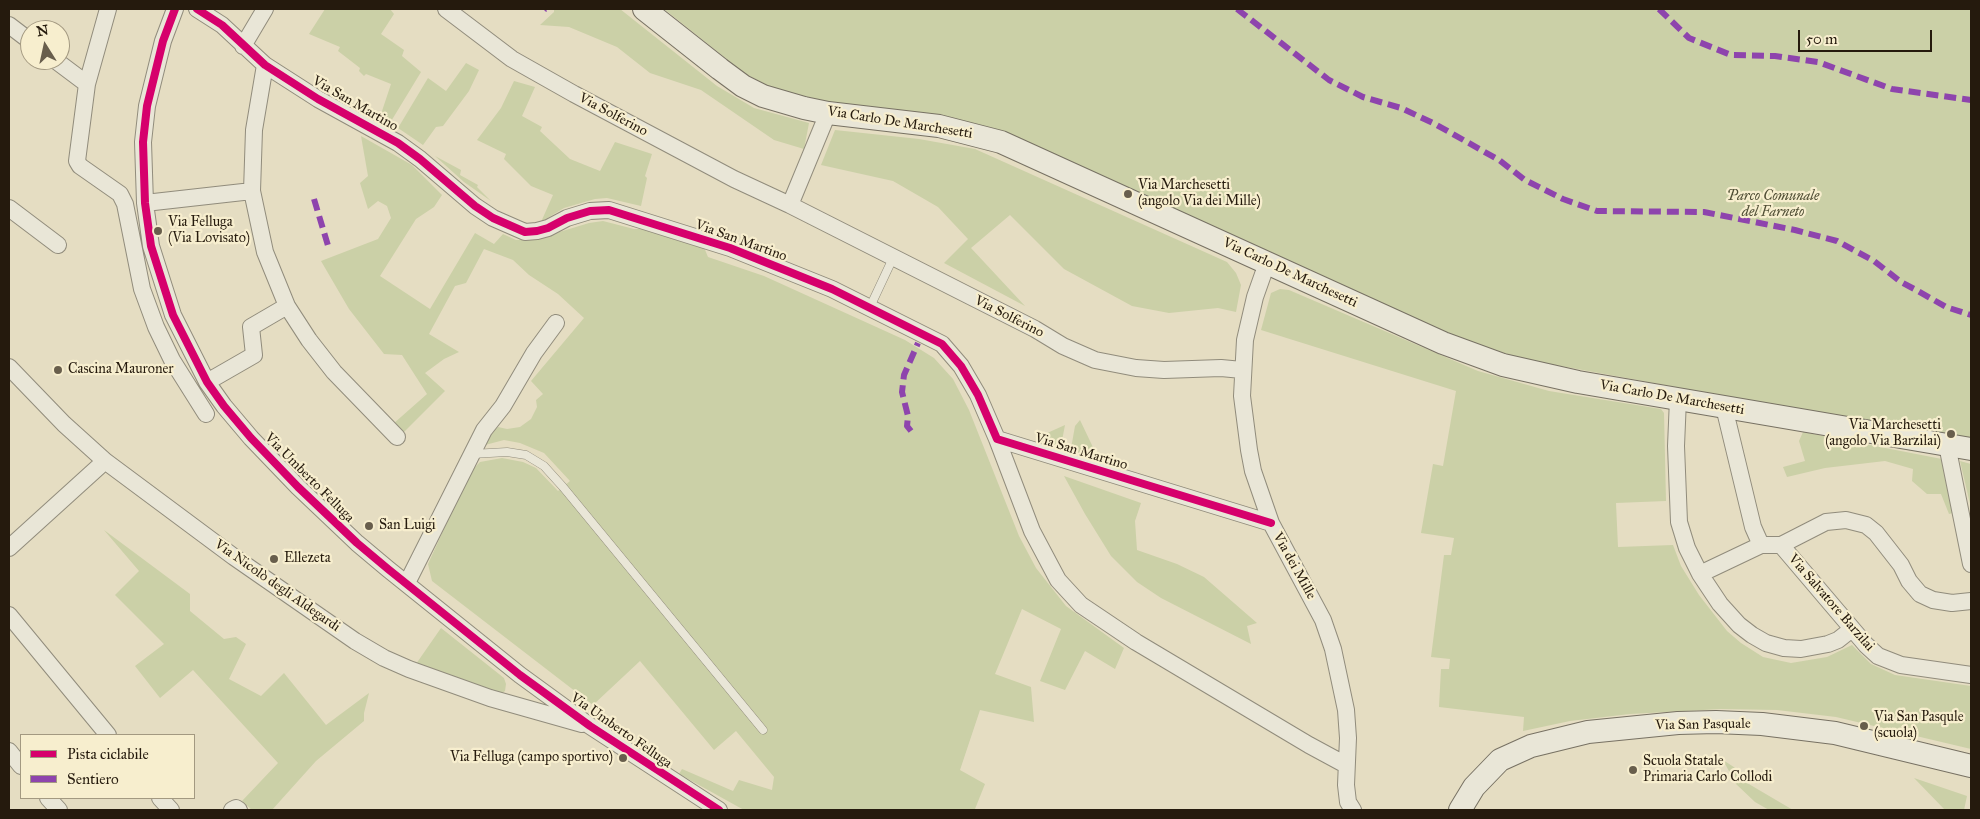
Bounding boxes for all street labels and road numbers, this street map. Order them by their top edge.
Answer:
street label: Via San Martino [309,73,401,135]
street label: Via Solferino [576,90,650,140]
street label: Via Carlo De Marchesetti [826,103,974,143]
street label: Via San Martino [693,217,789,265]
street label: Via Carlo De Marchesetti [1220,234,1360,312]
street label: Via Solferino [971,292,1047,342]
street label: Via Carlo De Marchesetti [1598,377,1746,419]
street label: Via Umberto Felluga [261,430,357,526]
street label: Via San Martino [1033,430,1129,474]
street label: Via dei Mille [1269,530,1319,602]
street label: Via Nicolò degli Aldegardi [211,536,343,636]
street label: Via Salvatore Barzilai [1784,551,1878,655]
street label: Via Umberto Felluga [567,690,675,772]
street label: Via San Pasquale [1655,716,1751,734]

